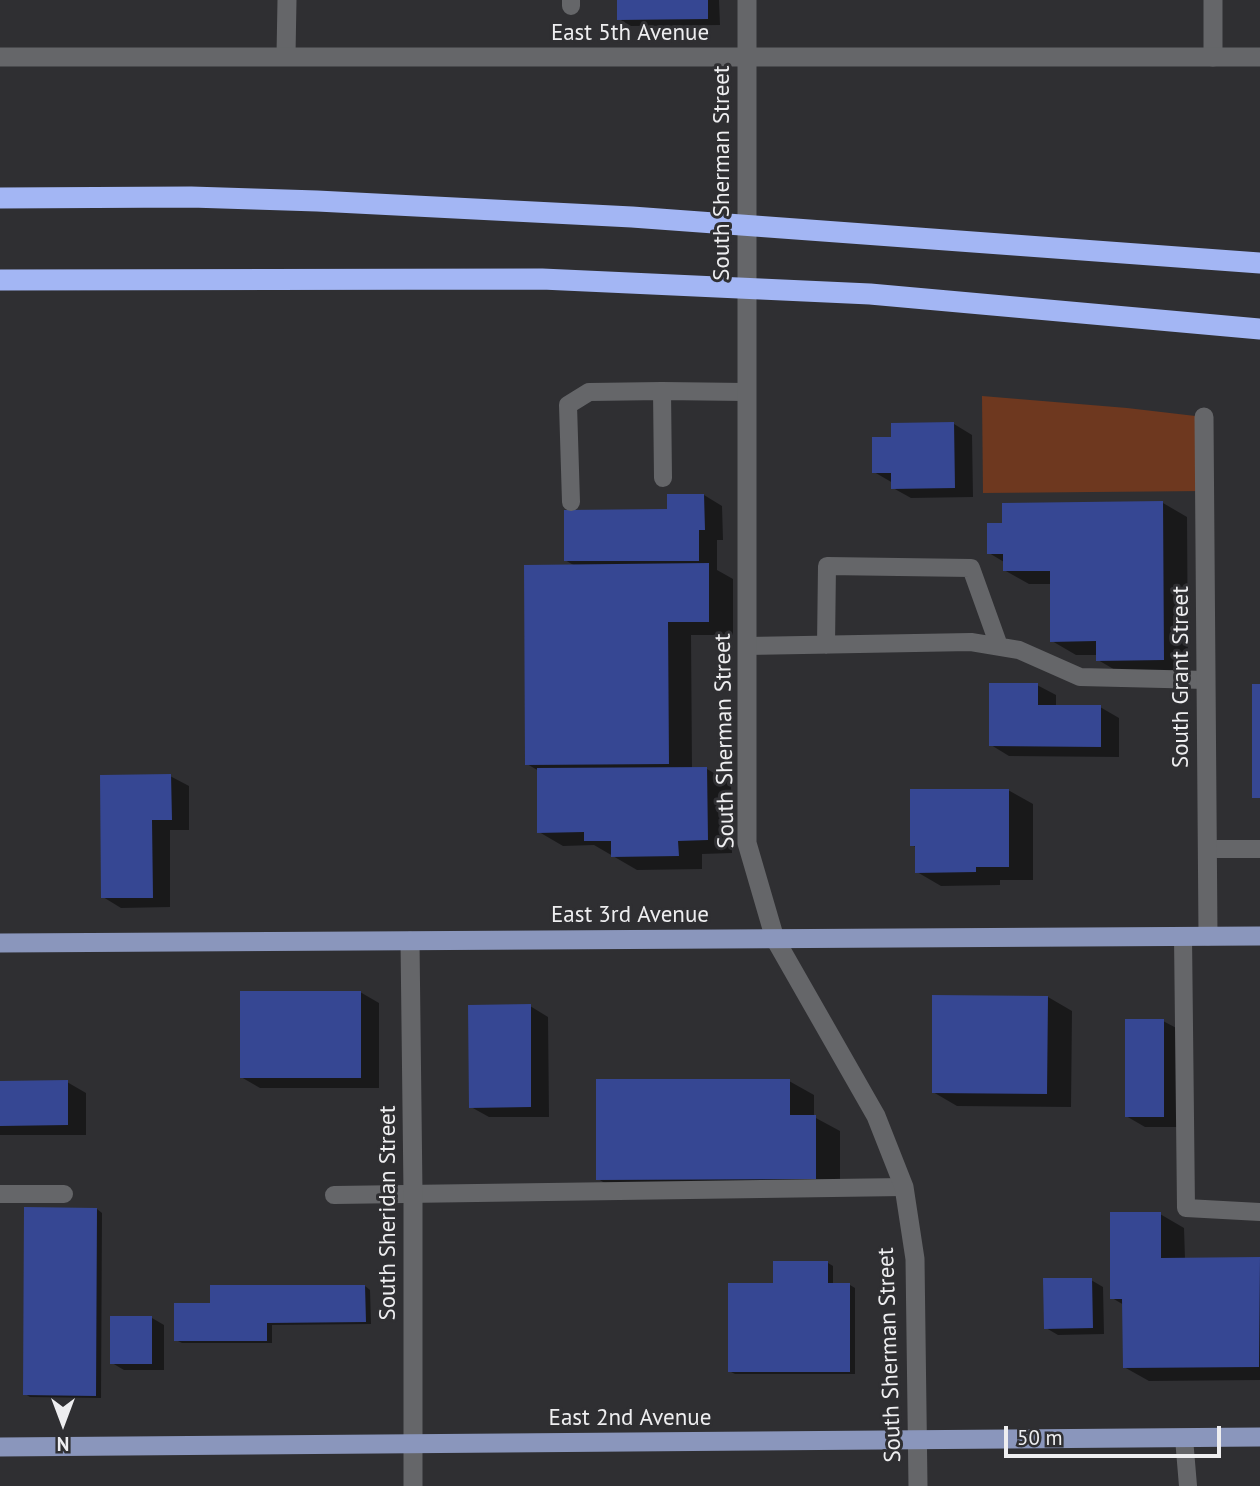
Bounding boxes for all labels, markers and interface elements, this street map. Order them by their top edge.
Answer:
street label: East 5th Avenue [551,19,709,47]
street label: South Sherman Street [708,65,736,281]
street label: South Grant Street [1167,586,1195,768]
street label: South Sherman Street [709,633,741,849]
street label: East 3rd Avenue [551,901,709,929]
street label: South Sheridan Street [374,1105,402,1321]
street label: South Sherman Street [872,1247,908,1463]
north arrow [28,1388,98,1458]
street label: East 2nd Avenue [549,1404,711,1432]
scale bar [1008,1412,1225,1456]
text: 50 m [1017,1424,1063,1451]
text: N [57,1432,69,1456]

